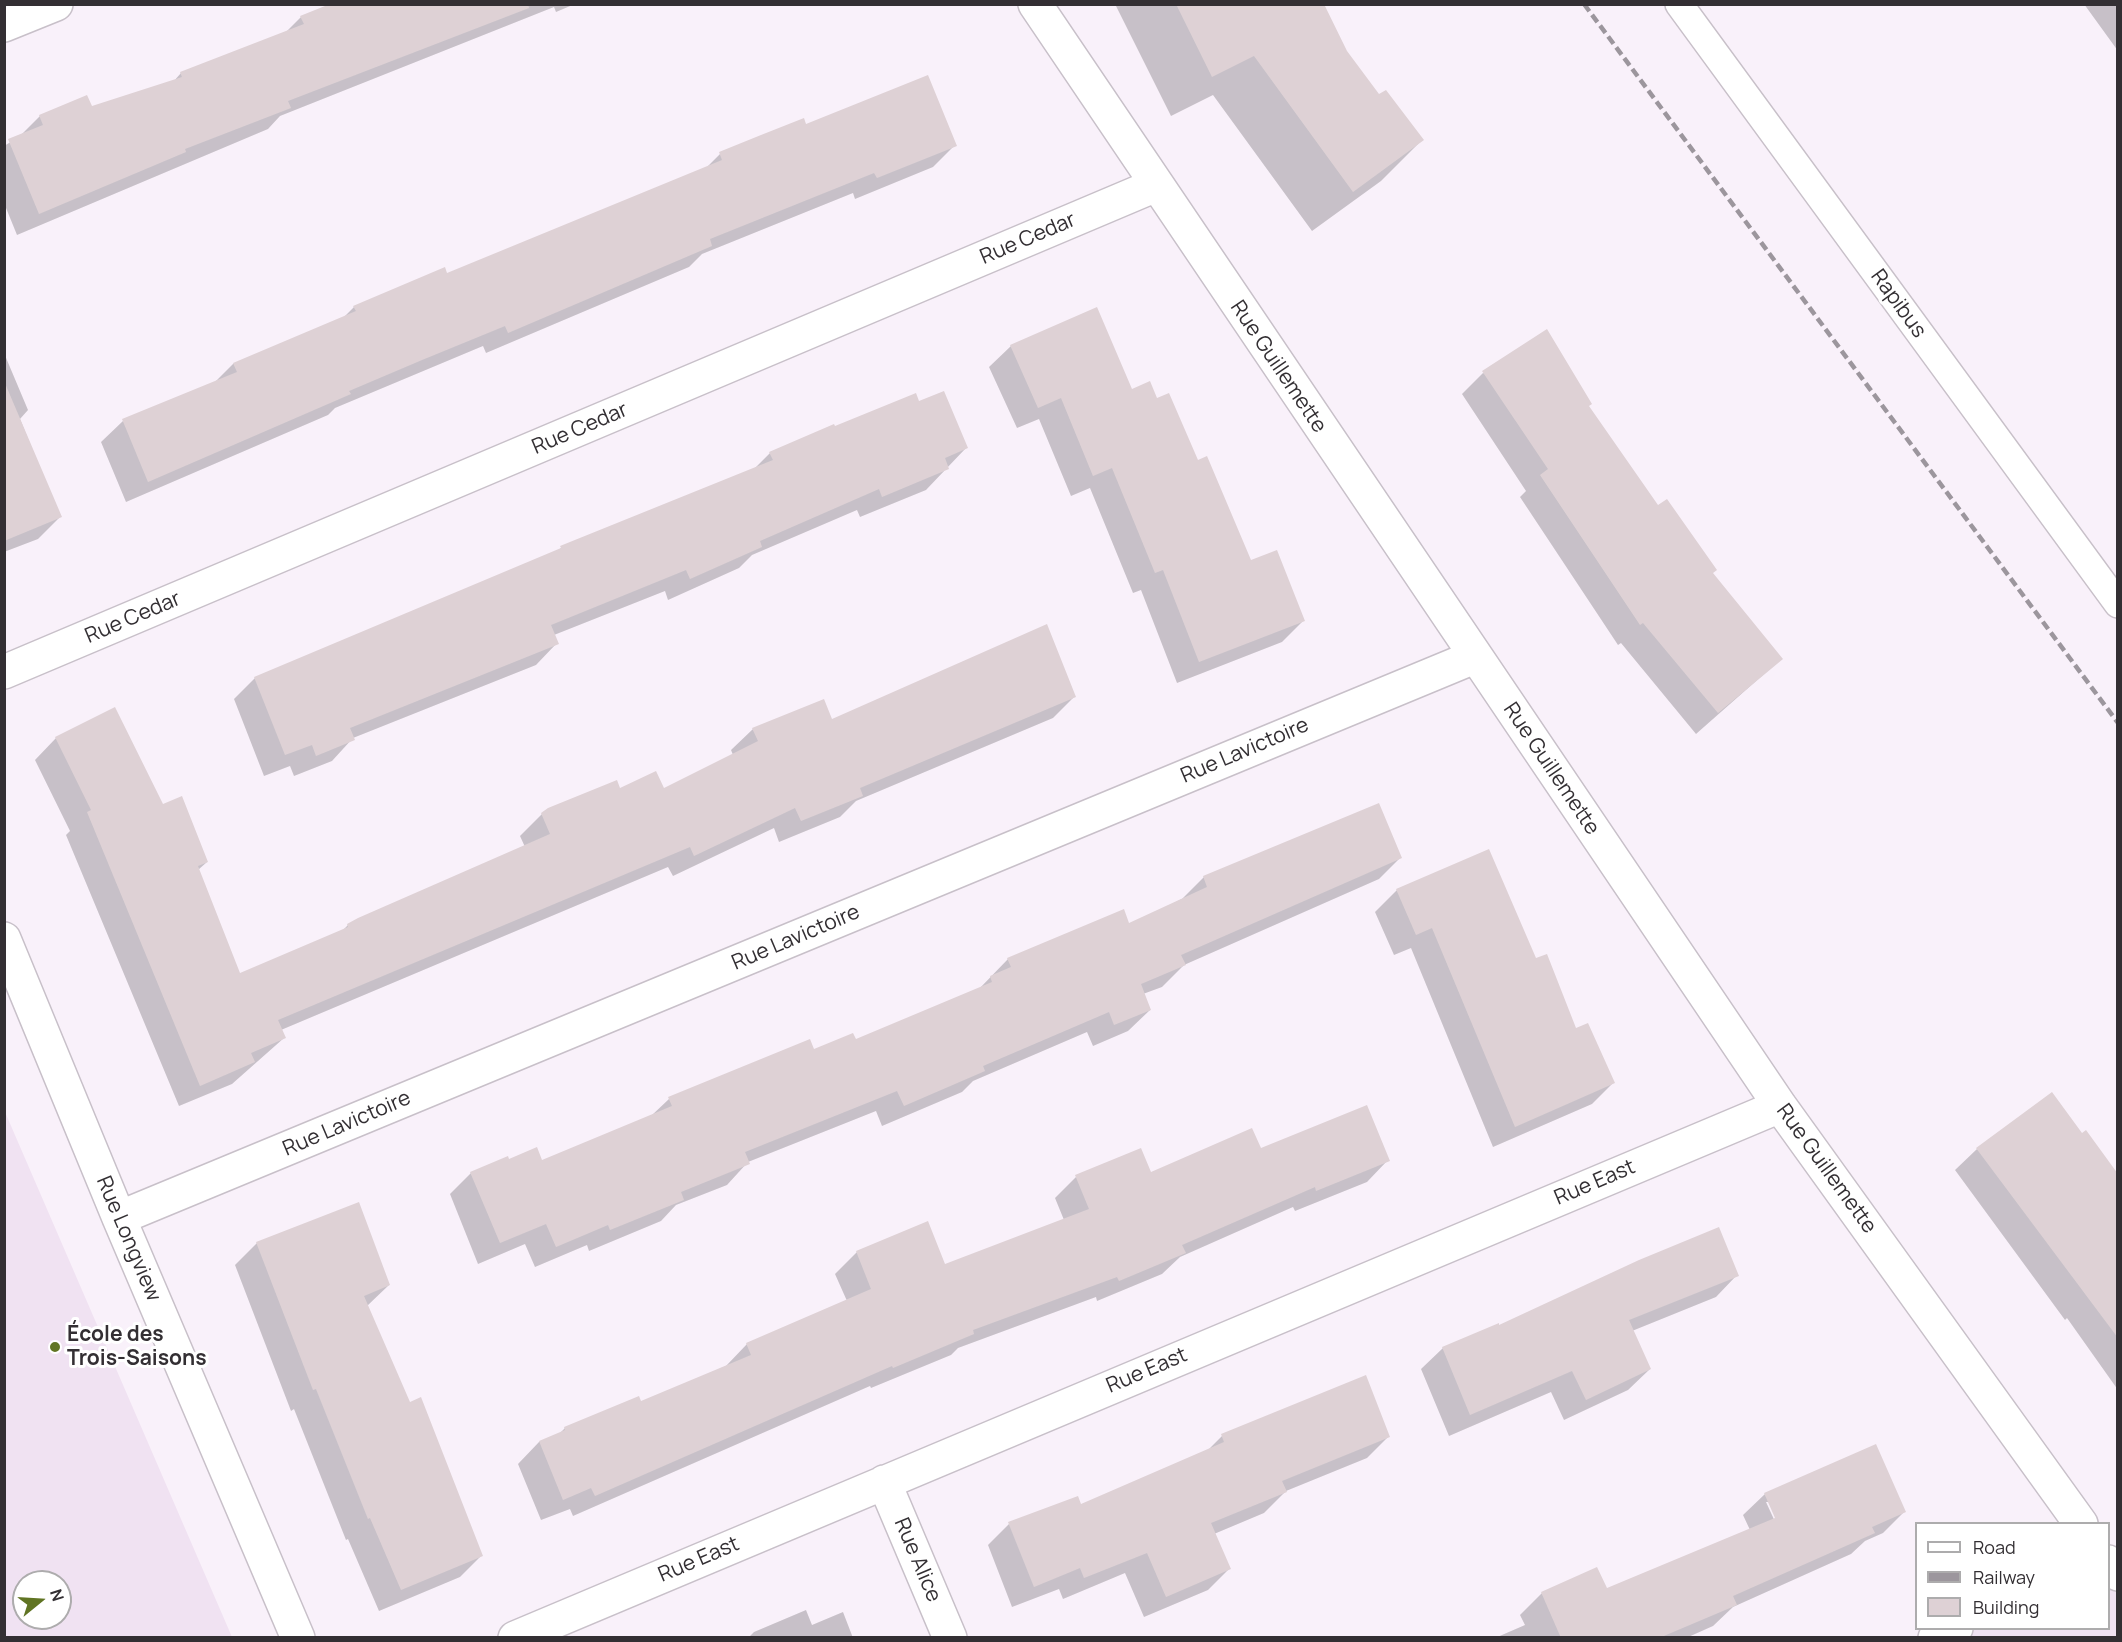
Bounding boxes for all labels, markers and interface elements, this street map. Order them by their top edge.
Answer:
street label: Rue Cedar [977,208,1079,270]
street label: Rapibus [1865,265,1931,343]
street label: Rue Guillemette [1224,296,1332,438]
street label: Rue Cedar [529,398,631,460]
street label: Rue Cedar [82,587,184,649]
street label: Rue Guillemette [1497,698,1605,840]
street label: Rue Lavictoire [1177,713,1313,789]
street label: Rue Lavictoire [728,900,864,976]
street label: Rue Lavictoire [279,1086,415,1162]
street label: Rue Guillemette [1771,1099,1881,1239]
street label: Rue East [1551,1155,1639,1211]
street label: Rue Longview [90,1173,166,1305]
place label: École des Trois-Saisons [67,1322,207,1372]
marker: École des Trois-Saisons [48,1340,62,1354]
street label: Rue East [1103,1343,1191,1399]
street label: Rue Alice [888,1514,946,1606]
legend [1915,1522,2110,1630]
street label: Rue East [655,1532,743,1588]
text: Road [1973,1535,2016,1559]
text: Railway [1973,1565,2035,1589]
north arrow [12,1570,72,1630]
text: N [45,1586,69,1604]
text: Building [1973,1595,2039,1619]

